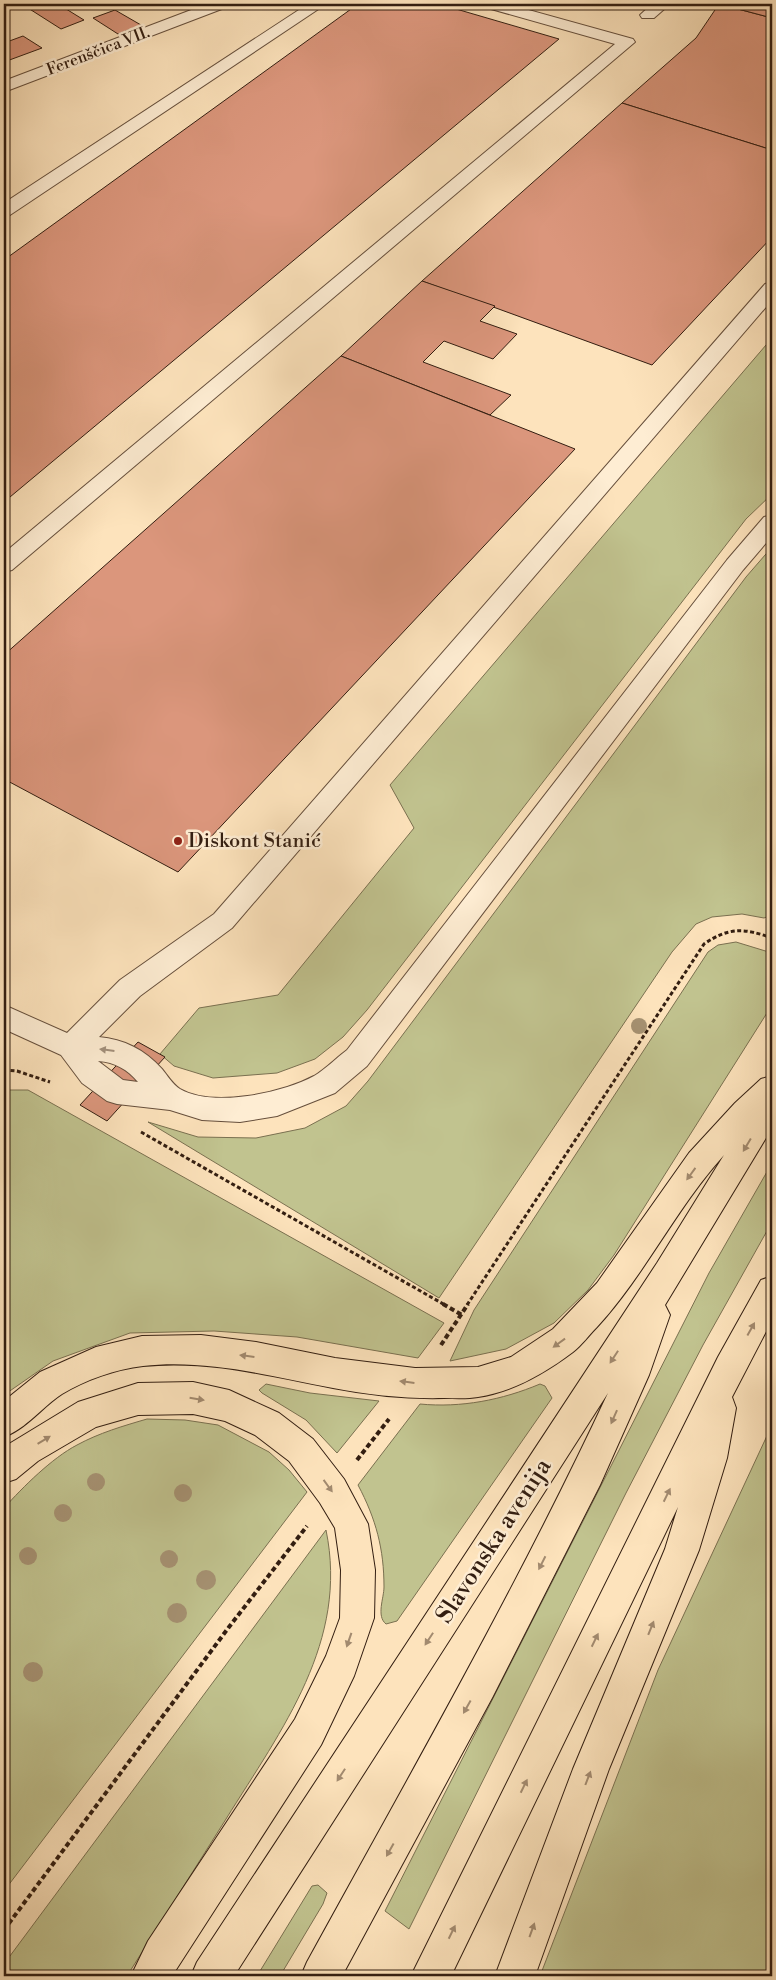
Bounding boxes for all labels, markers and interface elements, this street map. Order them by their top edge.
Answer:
street label: Ferenščica VII. [44,22,152,80]
place label: Diskont Stanić [188,829,321,854]
marker: Diskont Stanić [172,835,184,847]
one-way arrow [99,1046,115,1054]
one-way arrow [742,1138,751,1151]
one-way arrow [686,1167,696,1181]
one-way arrow [746,1322,755,1335]
one-way arrow [553,1337,566,1348]
one-way arrow [609,1350,619,1363]
one-way arrow [238,1352,254,1360]
one-way arrow [399,1378,415,1386]
one-way arrow [189,1396,205,1404]
one-way arrow [609,1410,617,1424]
one-way arrow [37,1435,50,1444]
street label: Slavonska avenija [430,1452,559,1629]
one-way arrow [323,1479,333,1493]
one-way arrow [663,1487,671,1502]
one-way arrow [538,1556,546,1570]
one-way arrow [647,1621,655,1635]
one-way arrow [425,1632,434,1646]
one-way arrow [345,1633,352,1648]
one-way arrow [591,1633,599,1648]
one-way arrow [463,1700,471,1714]
one-way arrow [336,1768,345,1782]
one-way arrow [584,1770,592,1785]
one-way arrow [520,1779,528,1794]
one-way arrow [385,1843,394,1856]
one-way arrow [529,1923,536,1938]
one-way arrow [448,1925,457,1940]

